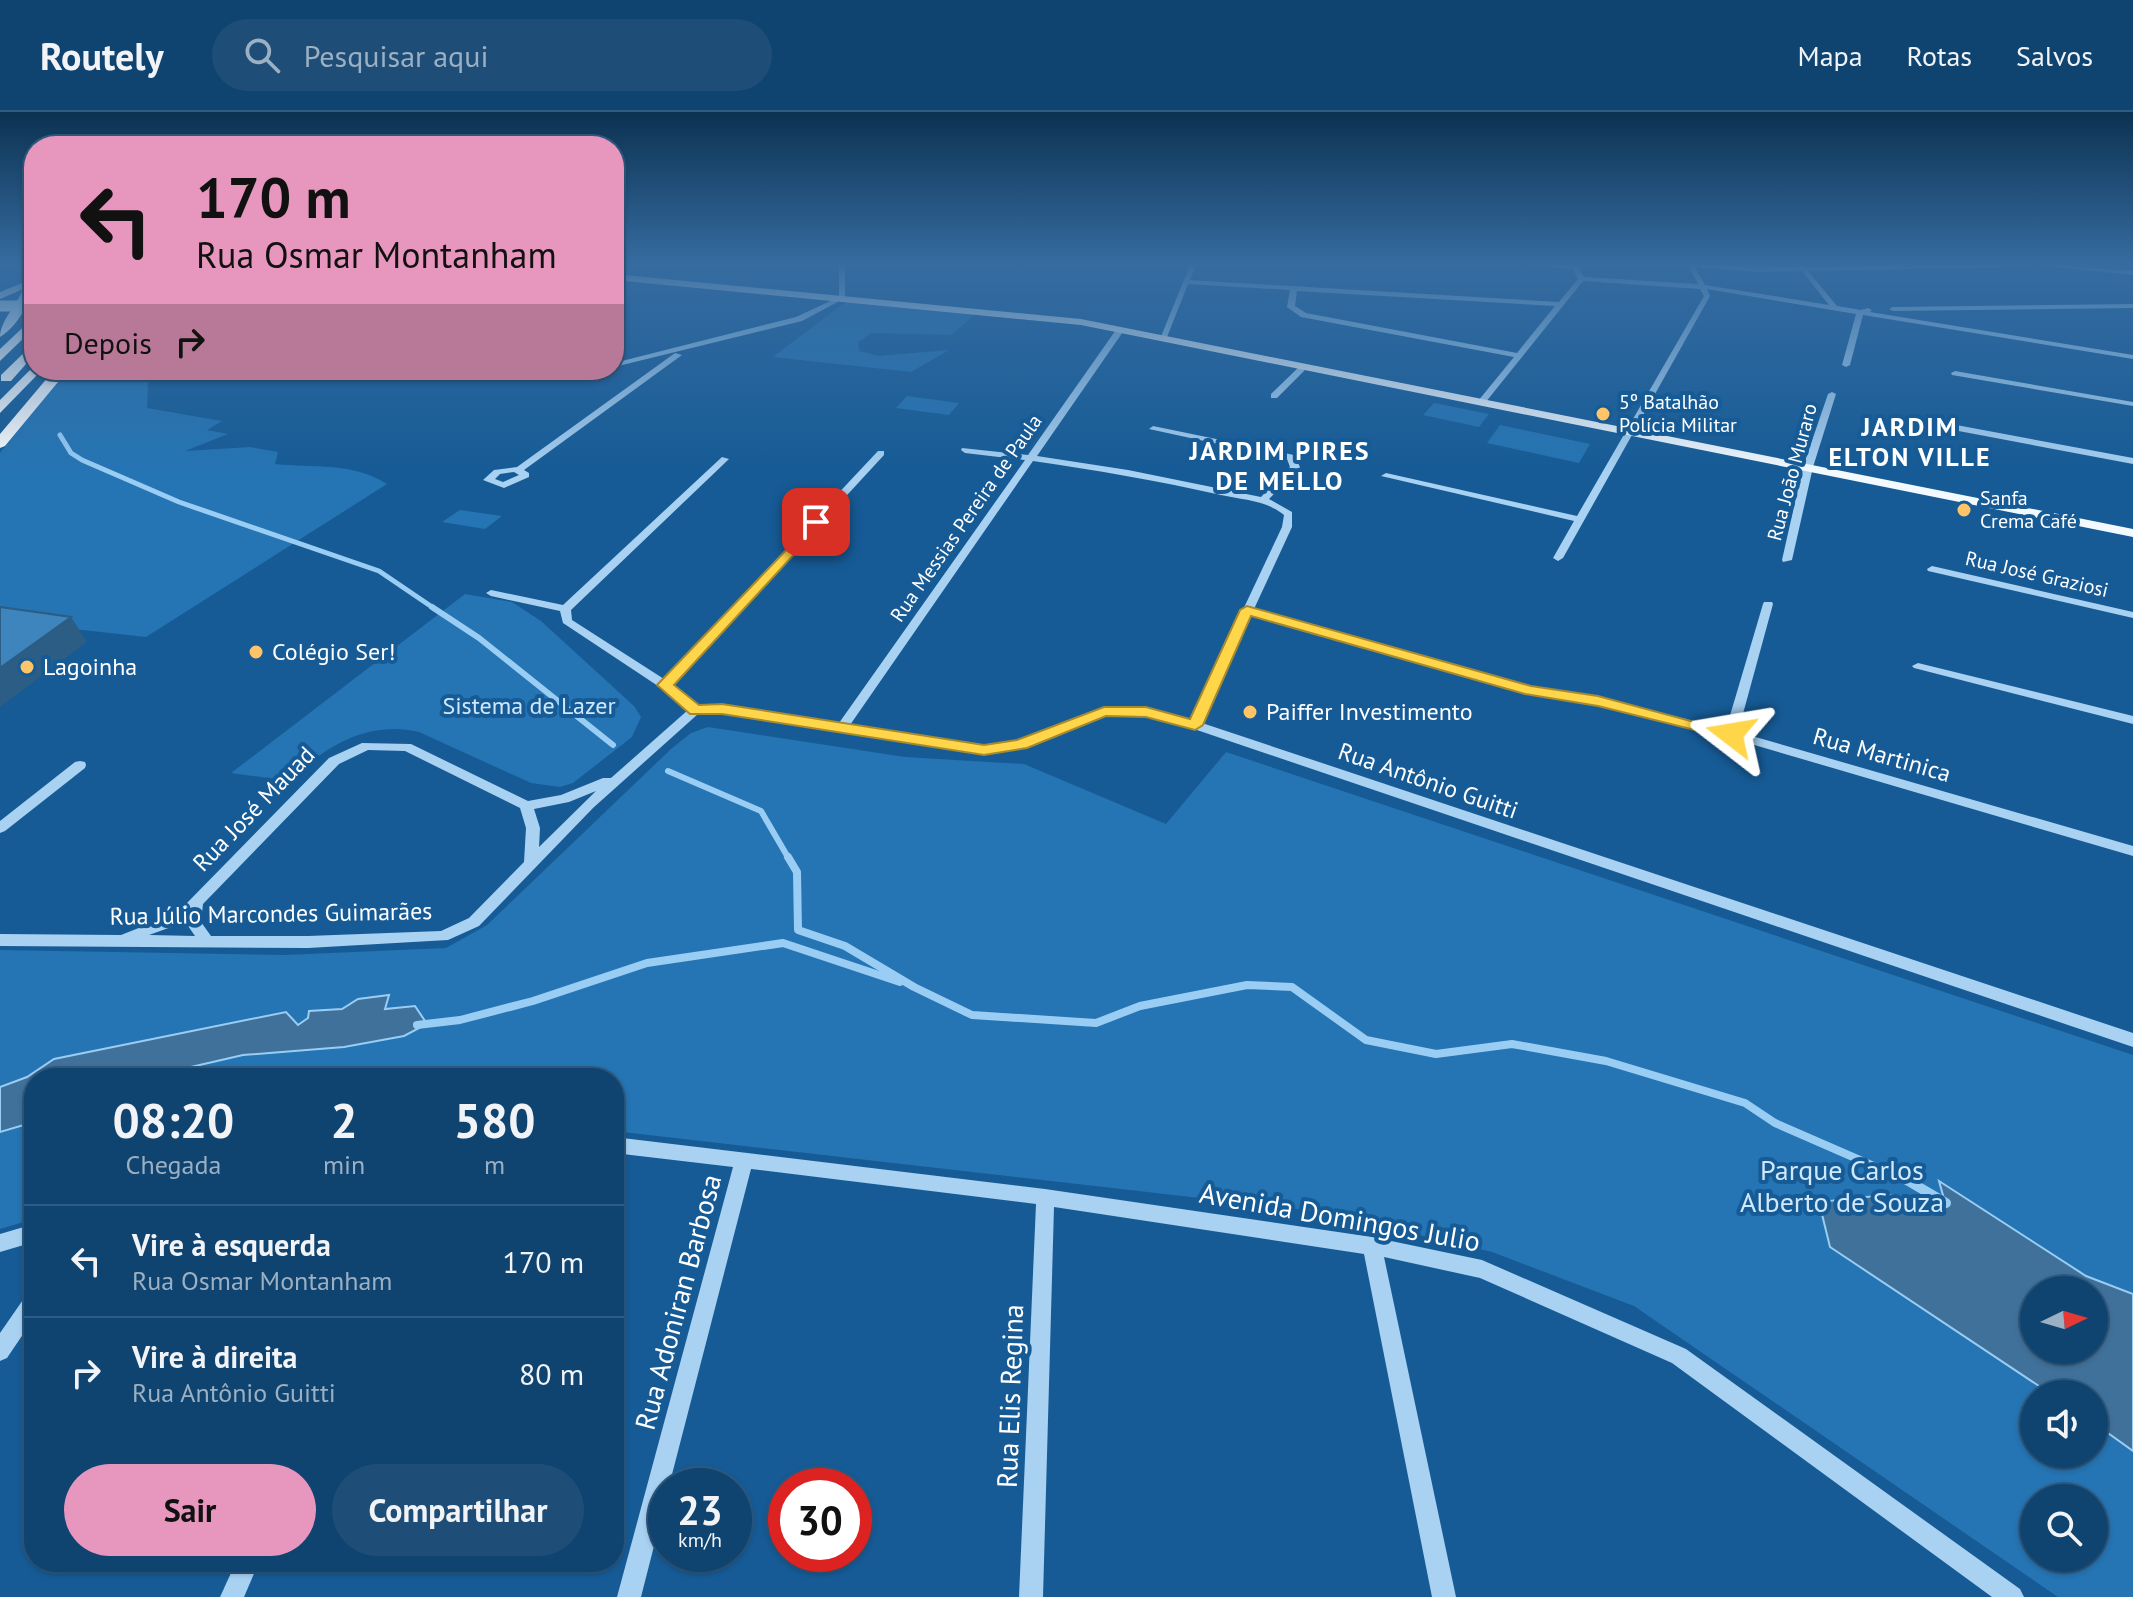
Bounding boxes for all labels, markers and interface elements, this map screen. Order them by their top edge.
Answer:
search box [212,19,772,91]
text: Routely [40,31,164,80]
icon: search [240,33,284,77]
text: Pesquisar aqui [304,36,488,75]
text: Mapa [1798,37,1863,74]
text: Rotas [1907,37,1972,74]
text: Salvos [2016,37,2093,74]
text: 170 m [196,161,351,233]
icon: left [64,168,168,272]
text: Rua Osmar Montanham [196,231,557,278]
icon: right [168,320,212,364]
text: Depois [64,323,152,362]
place label: 5º Batalhão Polícia Militar [1619,389,1737,438]
street label: Rua João Muraro [1761,400,1823,544]
marker: 5º Batalhão Polícia Militar [1594,405,1612,423]
street label: Rua Messias Pereira de Paula [884,409,1048,627]
district label: JARDIM ELTON VILLE [1829,410,1991,473]
district label: JARDIM PIRES DE MELLO [1189,434,1370,497]
place label: Sanfa Crema Café [1980,485,2077,534]
pin [782,488,850,556]
icon: arrive [794,500,838,544]
marker: Sanfa Crema Café [1955,501,1973,519]
street label: Rua José Graziosi [1963,545,2111,603]
place label: Colégio Ser! [272,636,396,667]
marker: Colégio Ser! [247,643,265,661]
place label: Lagoinha [43,651,137,682]
marker: Lagoinha [18,658,36,676]
park label: Sistema de Lazer [442,690,616,721]
position arrow [1689,692,1773,776]
place label: Paiffer Investimento [1266,696,1473,727]
marker: Paiffer Investimento [1241,703,1259,721]
street label: Rua Martinica [1810,720,1955,789]
street label: Rua Antônio Guitti [1334,735,1522,826]
street label: Rua José Mauad [186,739,321,878]
street label: Rua Júlio Marcondes Guimarães [109,895,433,932]
text: 08:20 [113,1089,234,1151]
text: 2 [330,1089,358,1151]
text: 580 [454,1089,535,1151]
text: Chegada [126,1148,221,1181]
text: min [323,1148,365,1181]
text: m [484,1148,505,1181]
park label: Parque Carlos Alberto de Souza [1740,1151,1944,1220]
street label: Rua Adoniran Barbosa [626,1170,729,1434]
street label: Avenida Domingos Julio [1197,1174,1483,1259]
text: Vire à esquerda [132,1225,331,1264]
icon: left [64,1239,108,1283]
text: 170 m [503,1242,584,1281]
text: Rua Osmar Montanham [132,1264,392,1297]
north arrow [2020,1276,2108,1364]
map controls [2020,1276,2108,1572]
street label: Rua Elis Regina [988,1304,1031,1488]
text: Vire à direita [132,1337,297,1376]
icon: right [64,1351,108,1395]
text: 80 m [519,1354,584,1393]
text: Rua Antônio Guitti [132,1376,336,1409]
button: sound [2020,1380,2108,1468]
button: Sair [64,1464,316,1556]
button: Compartilhar [332,1464,584,1556]
speed limit sign: 30 [768,1468,872,1572]
text: 23 [677,1484,723,1536]
button: search [2020,1484,2108,1572]
text: km/h [678,1527,722,1553]

